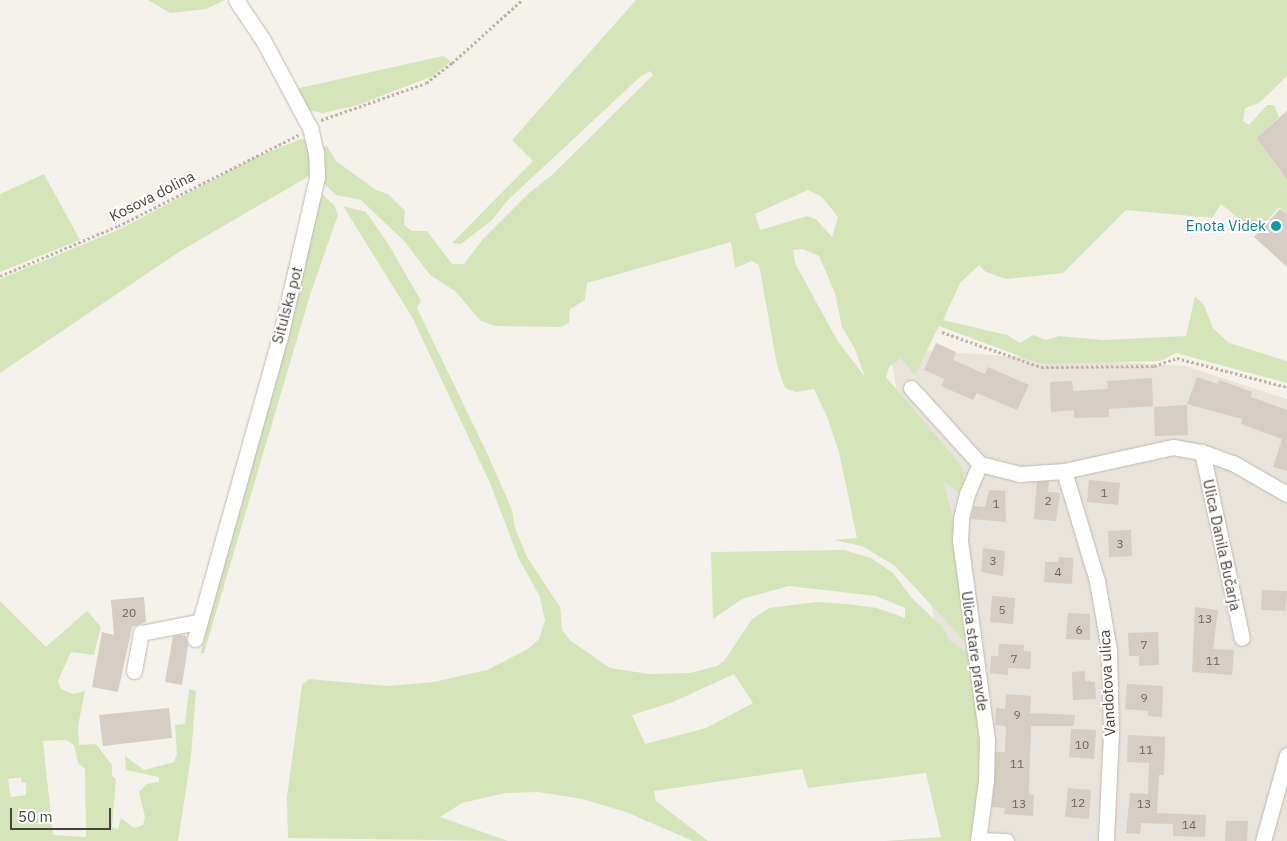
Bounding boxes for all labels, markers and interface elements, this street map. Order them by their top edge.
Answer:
street label: Kosova dolina [106,167,198,225]
place label: Enota Videk [1186,217,1266,235]
marker: Enota Videk [1270,220,1282,232]
street label: Situlska pot [268,264,306,346]
street label: Ulica Danila Bučarja [1199,477,1245,613]
house number: 1 [1100,486,1108,500]
house number: 2 [1044,494,1052,508]
house number: 1 [992,497,1000,511]
house number: 3 [1116,537,1124,551]
house number: 3 [989,554,997,568]
house number: 4 [1054,565,1062,579]
street label: Ulica stare pravde [958,590,992,712]
house number: 5 [998,603,1006,617]
house number: 20 [122,606,136,620]
house number: 13 [1198,612,1212,626]
house number: 6 [1075,623,1083,637]
street label: Vandotova ulica [1095,629,1119,737]
house number: 7 [1140,638,1148,652]
house number: 7 [1010,652,1018,666]
house number: 11 [1206,654,1220,668]
house number: 9 [1140,691,1148,705]
house number: 9 [1013,708,1021,722]
house number: 10 [1075,738,1089,752]
house number: 11 [1139,743,1153,757]
house number: 11 [1010,757,1024,771]
house number: 12 [1071,796,1085,810]
house number: 13 [1012,797,1026,811]
house number: 13 [1137,797,1151,811]
scale bar [12,798,114,830]
text: 50 m [18,807,53,826]
house number: 14 [1182,818,1196,832]

